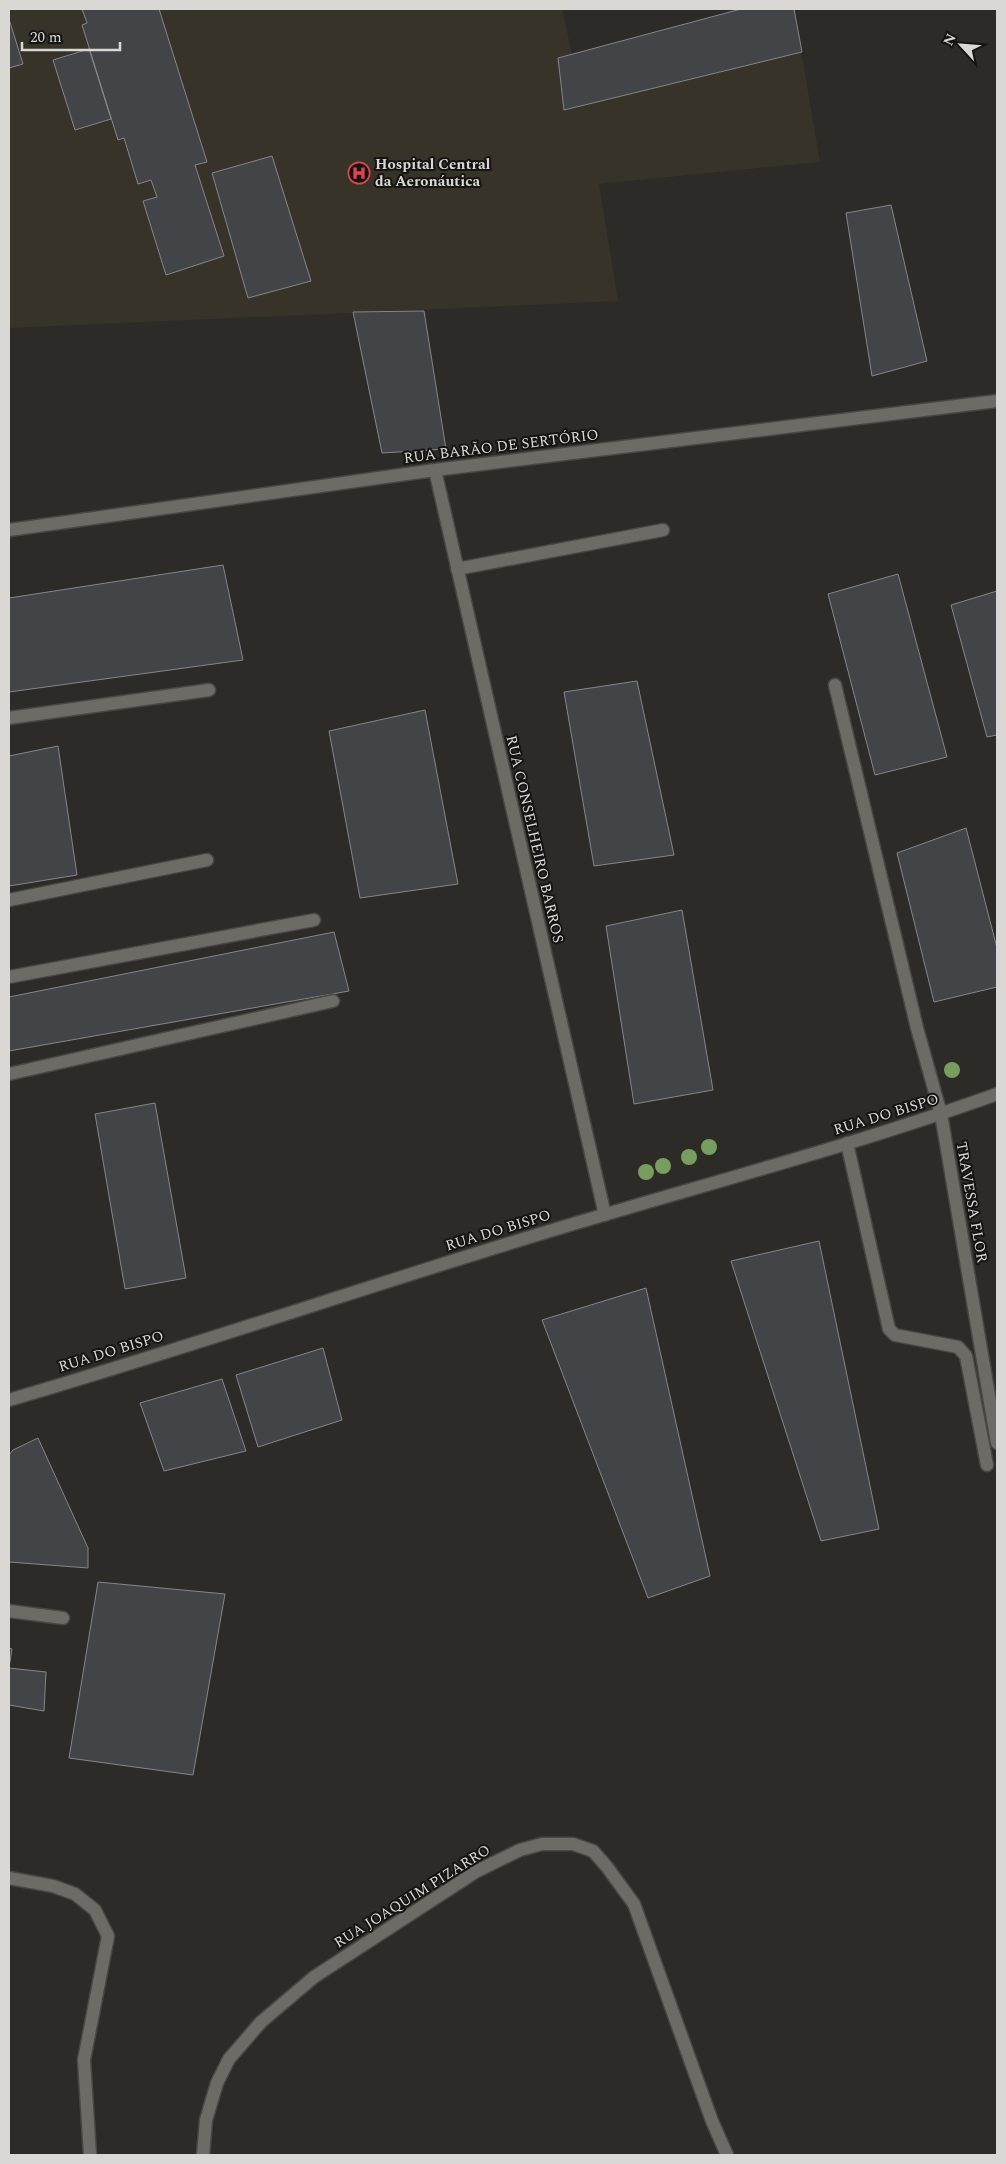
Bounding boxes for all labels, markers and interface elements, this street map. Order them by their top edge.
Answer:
scale bar [22,20,120,52]
north arrow [936,20,986,70]
text: 20 m [30,26,62,49]
text: N [938,30,962,49]
place label: Hospital Central da Aeronáutica [375,153,491,193]
hospital icon: Hospital Central da Aeronáutica [347,161,371,185]
street label: RUA BARÃO DE SERTÓRIO [402,423,600,470]
street label: RUA CONSELHEIRO BARROS [499,733,570,945]
street label: RUA DO BISPO [831,1088,942,1141]
street label: TRAVESSA FLOR [950,1140,993,1264]
street label: RUA DO BISPO [443,1204,554,1257]
street label: RUA DO BISPO [56,1325,167,1378]
street label: RUA JOAQUIM PIZARRO [329,1839,495,1954]

